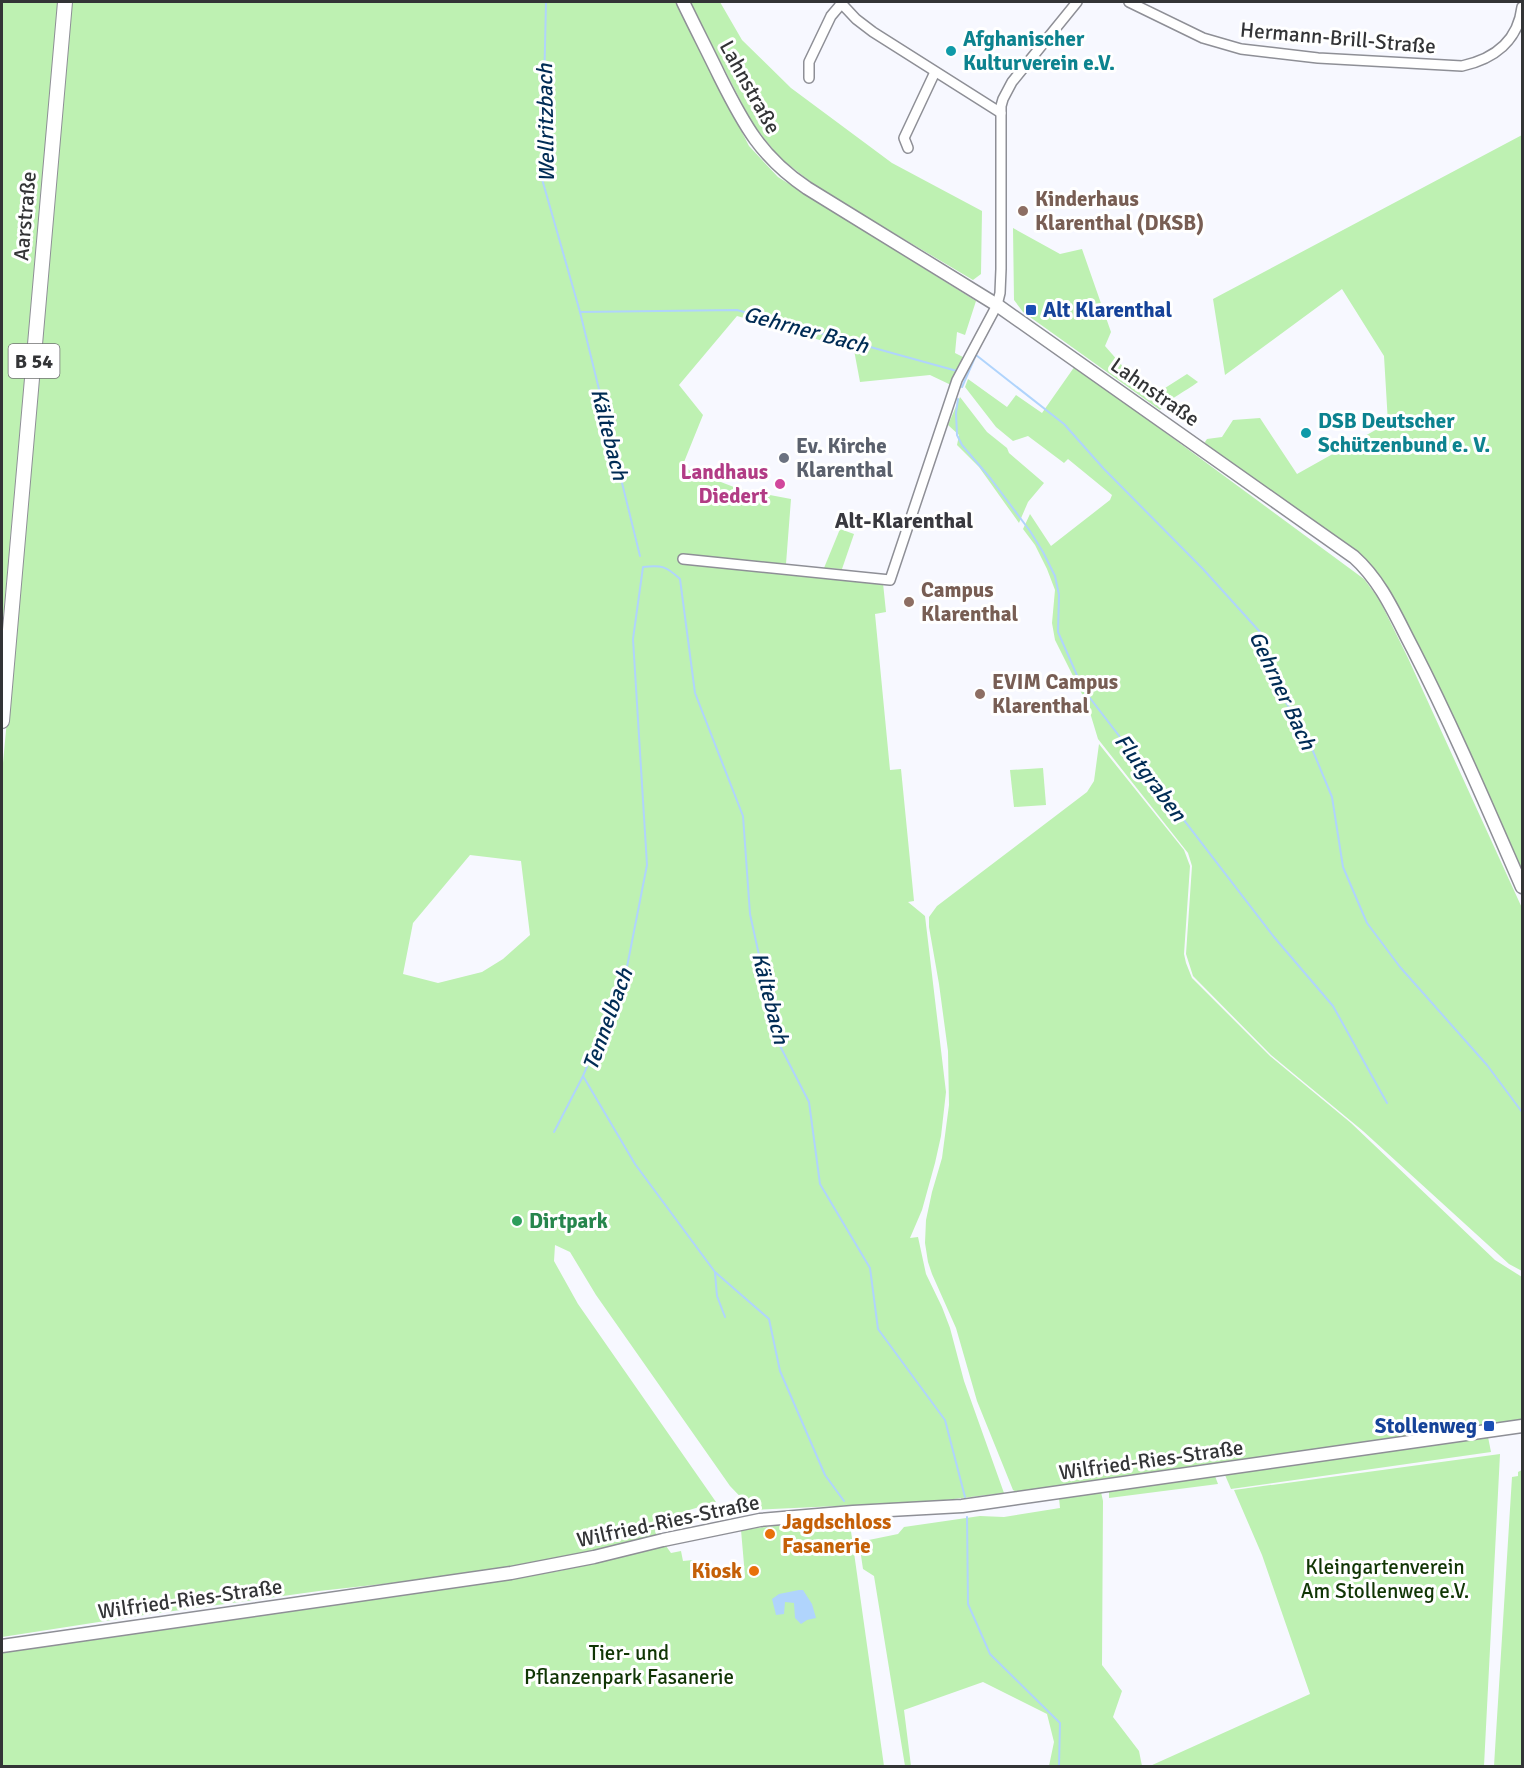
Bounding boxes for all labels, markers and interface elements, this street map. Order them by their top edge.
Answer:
street label: Hermann-Brill-Straße [1239,16,1437,60]
place label: Afghanischer Kulturverein e.V. [963,26,1115,76]
street label: Lahnstraße [714,36,786,138]
marker: Afghanischer Kulturverein e.V. [944,44,958,58]
water label: Wellritzbach [531,62,560,183]
street label: Aarstraße [8,170,42,262]
place label: Kinderhaus Klarenthal (DKSB) [1035,186,1204,236]
marker: Kinderhaus Klarenthal (DKSB) [1016,204,1030,218]
place label: Alt Klarenthal [1043,297,1172,323]
water label: Gehrner Bach [741,300,872,359]
marker: Alt Klarenthal [1024,303,1038,317]
road number: B 54 [9,344,60,378]
street label: Lahnstraße [1105,352,1205,432]
water label: Kältebach [585,385,634,484]
place label: DSB Deutscher Schützenbund e. V. [1318,408,1490,458]
marker: DSB Deutscher Schützenbund e. V. [1299,426,1313,440]
place label: Ev. Kirche Klarenthal [796,433,893,483]
marker: Ev. Kirche Klarenthal [777,451,791,465]
place label: Landhaus Diedert [680,459,768,509]
marker: Landhaus Diedert [773,477,787,491]
district label: Alt-Klarenthal [835,507,973,534]
place label: Campus Klarenthal [921,577,1018,627]
marker: Campus Klarenthal [902,595,916,609]
water label: Gehrner Bach [1243,627,1322,755]
place label: EVIM Campus Klarenthal [992,669,1118,719]
marker: EVIM Campus Klarenthal [973,687,987,701]
water label: Flutgraben [1109,728,1193,827]
water label: Kältebach [746,949,795,1048]
water label: Tennelbach [577,964,639,1074]
place label: Dirtpark [529,1208,608,1234]
marker: Dirtpark [510,1214,524,1228]
place label: Stollenweg [1375,1413,1477,1439]
marker: Stollenweg [1482,1419,1496,1433]
street label: Wilfried-Ries-Straße [1057,1434,1245,1486]
street label: Wilfried-Ries-Straße [574,1489,762,1553]
place label: Jagdschloss Fasanerie [782,1509,891,1559]
marker: Jagdschloss Fasanerie [763,1527,777,1541]
park label: Kleingartenverein Am Stollenweg e.V. [1301,1554,1469,1604]
place label: Kiosk [691,1558,742,1584]
marker: Kiosk [747,1564,761,1578]
street label: Wilfried-Ries-Straße [96,1573,284,1625]
park label: Tier- und Pflanzenpark Fasanerie [524,1640,734,1690]

